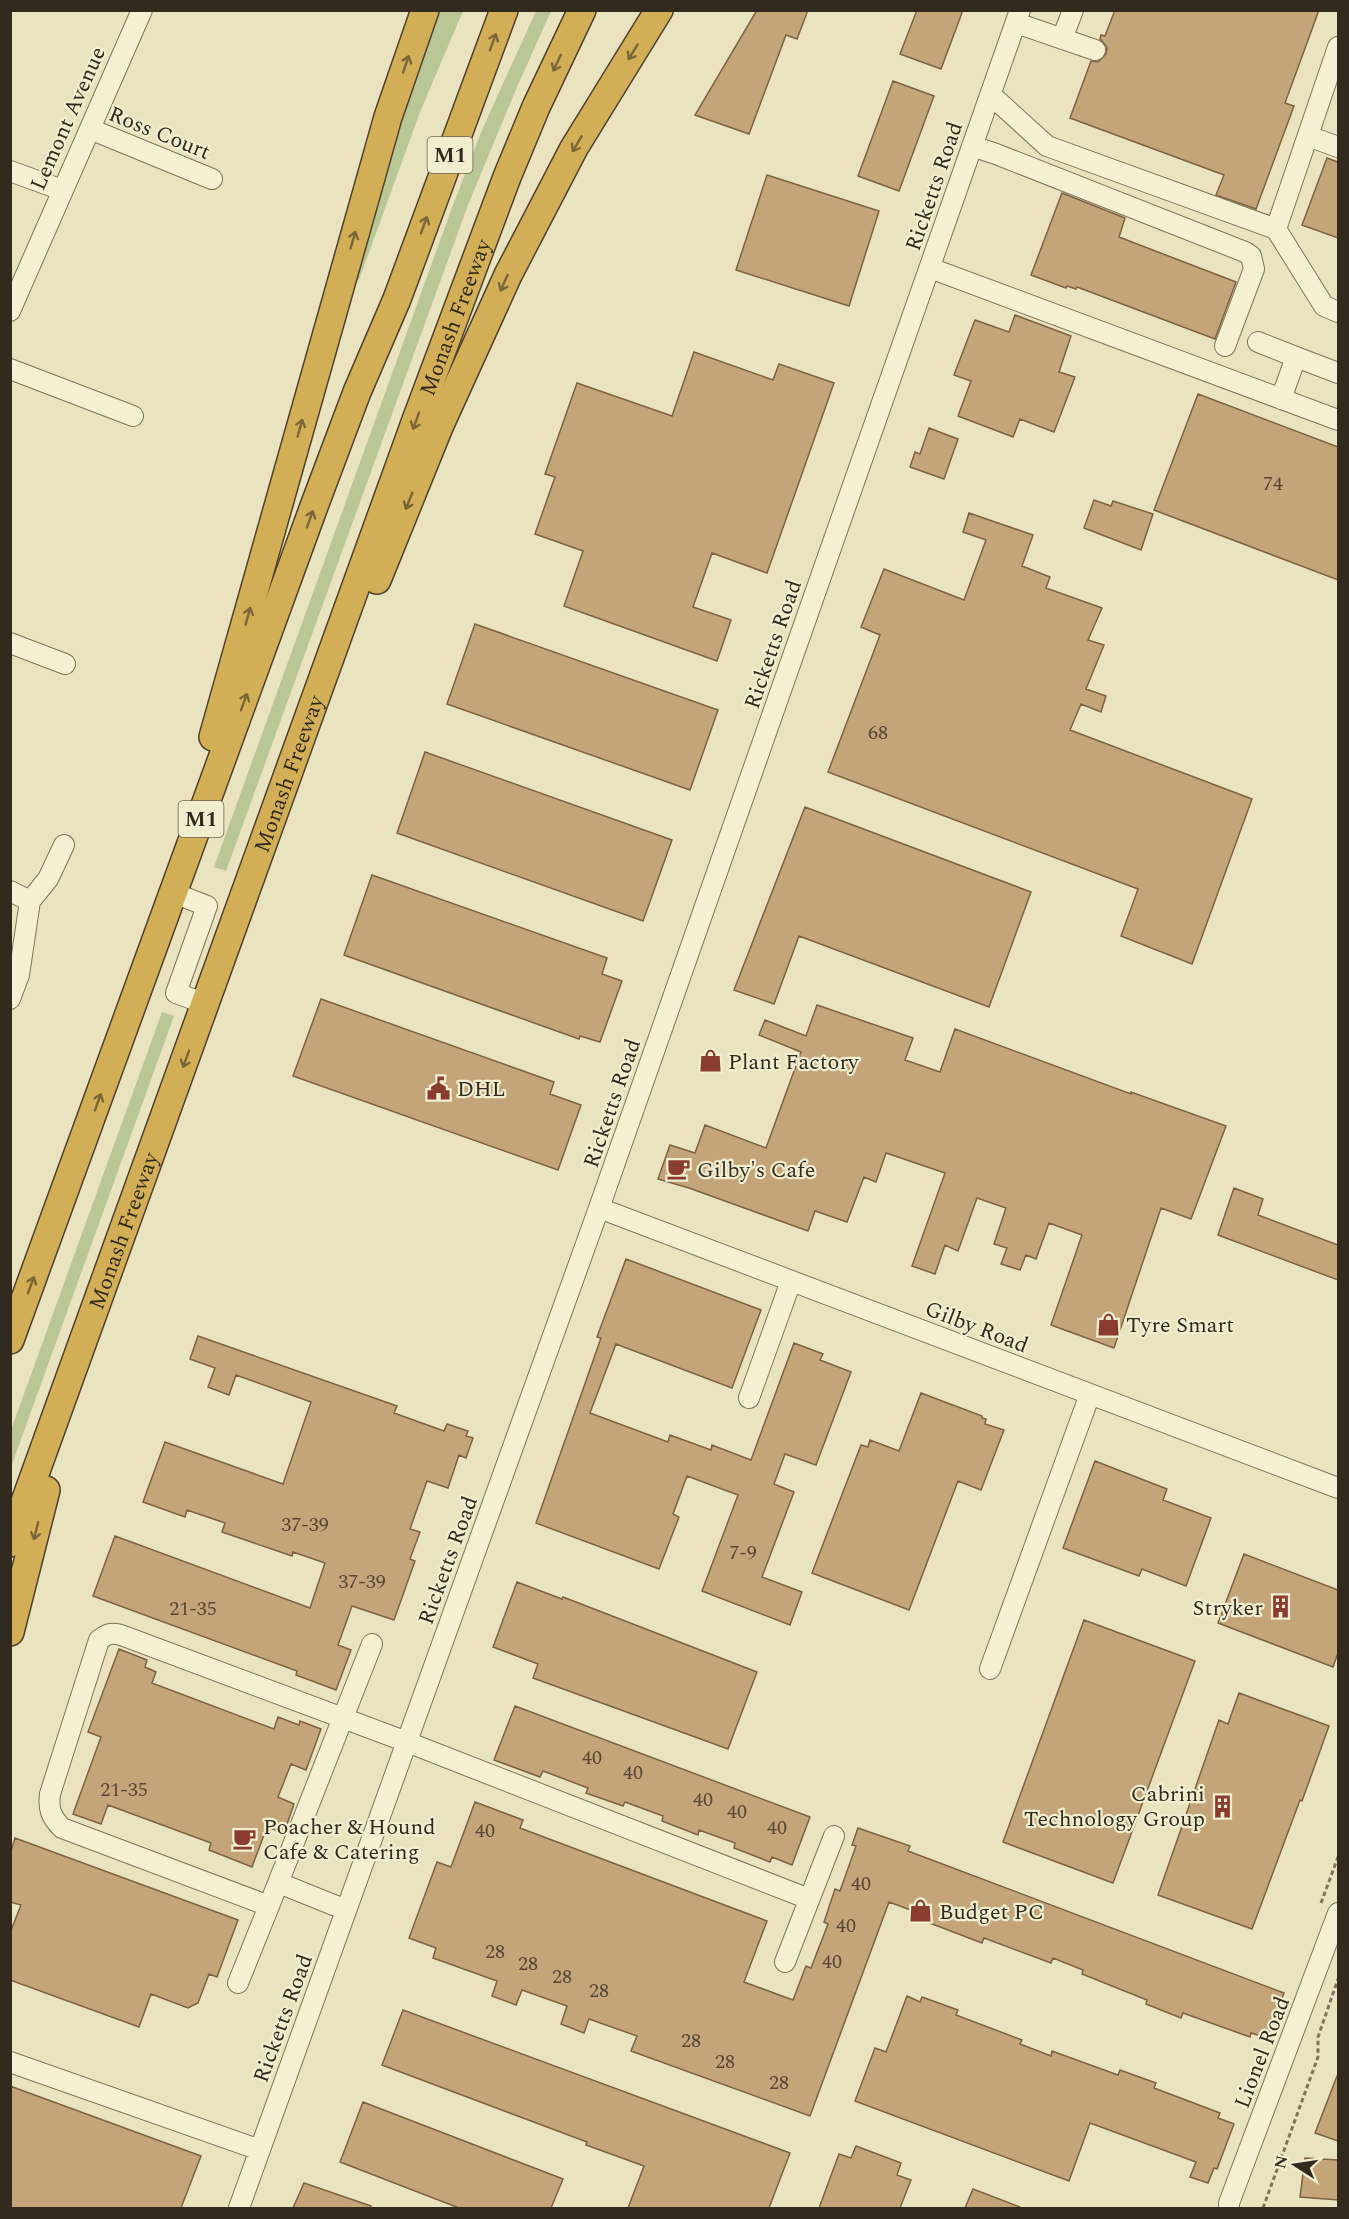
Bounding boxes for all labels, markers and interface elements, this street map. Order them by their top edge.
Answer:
one-way arrow [488,33,499,52]
street label: Lemont Avenue [22,42,115,196]
one-way arrow [627,43,639,60]
one-way arrow [550,54,562,72]
one-way arrow [402,55,413,74]
street label: Ross Court [103,98,216,169]
street label: Ricketts Road [897,117,972,256]
one-way arrow [570,135,582,152]
road number: M1 [428,137,472,173]
one-way arrow [420,216,431,234]
one-way arrow [348,231,359,250]
street label: Monash Freeway [412,233,501,401]
one-way arrow [498,274,509,292]
one-way arrow [410,411,421,429]
one-way arrow [295,419,306,438]
house number: 74 [1263,469,1283,499]
one-way arrow [403,491,414,509]
one-way arrow [305,510,316,528]
street label: Ricketts Road [736,575,811,714]
one-way arrow [243,607,254,626]
street label: Monash Freeway [246,690,334,857]
one-way arrow [239,693,250,712]
house number: 68 [868,718,888,748]
road number: M1 [178,801,224,837]
street label: Ricketts Road [575,1034,650,1173]
place label: Plant Factory [728,1046,860,1079]
shop icon: Plant Factory [697,1048,723,1074]
one-way arrow [180,1049,191,1068]
place label: DHL [457,1073,506,1106]
public building icon: DHL [426,1075,452,1101]
one-way arrow [94,1093,105,1112]
street label: Monash Freeway [81,1147,168,1314]
place label: Gilby's Cafe [697,1154,815,1187]
cafe icon: Gilby's Cafe [666,1156,692,1182]
one-way arrow [26,1276,37,1295]
street label: Gilby Road [920,1293,1033,1362]
place label: Tyre Smart [1126,1309,1234,1342]
shop icon: Tyre Smart [1095,1311,1121,1337]
street label: Ricketts Road [410,1492,487,1629]
house number: 37-39 [281,1510,329,1540]
one-way arrow [29,1521,41,1540]
house number: 7-9 [729,1538,757,1568]
house number: 37-39 [338,1567,386,1597]
place label: Stryker [1193,1592,1263,1625]
house number: 21-35 [169,1594,217,1624]
building icon: Stryker [1268,1594,1294,1620]
house number: 40 [582,1743,602,1773]
house number: 40 [623,1758,643,1788]
house number: 21-35 [100,1775,148,1805]
place label: Cabrini Technology Group [1024,1778,1205,1836]
house number: 40 [693,1785,713,1815]
building icon: Cabrini Technology Group [1210,1793,1236,1819]
house number: 40 [727,1797,747,1827]
place label: Poacher & Hound Cafe & Catering [263,1811,436,1869]
house number: 40 [767,1813,787,1843]
house number: 40 [475,1816,495,1846]
cafe icon: Poacher & Hound Cafe & Catering [232,1826,258,1852]
house number: 40 [851,1869,871,1899]
place label: Budget PC [939,1896,1044,1929]
shop icon: Budget PC [908,1898,934,1924]
house number: 40 [836,1911,856,1941]
house number: 28 [485,1937,505,1967]
house number: 40 [822,1947,842,1977]
house number: 28 [518,1949,538,1979]
street label: Ricketts Road [245,1950,322,2087]
house number: 28 [552,1962,572,1992]
house number: 28 [589,1976,609,2006]
street label: Lionel Road [1226,1992,1299,2113]
house number: 28 [681,2026,701,2056]
house number: 28 [715,2047,735,2077]
house number: 28 [769,2068,789,2098]
north arrow [1265,2135,1325,2195]
text: N [1268,2153,1294,2171]

